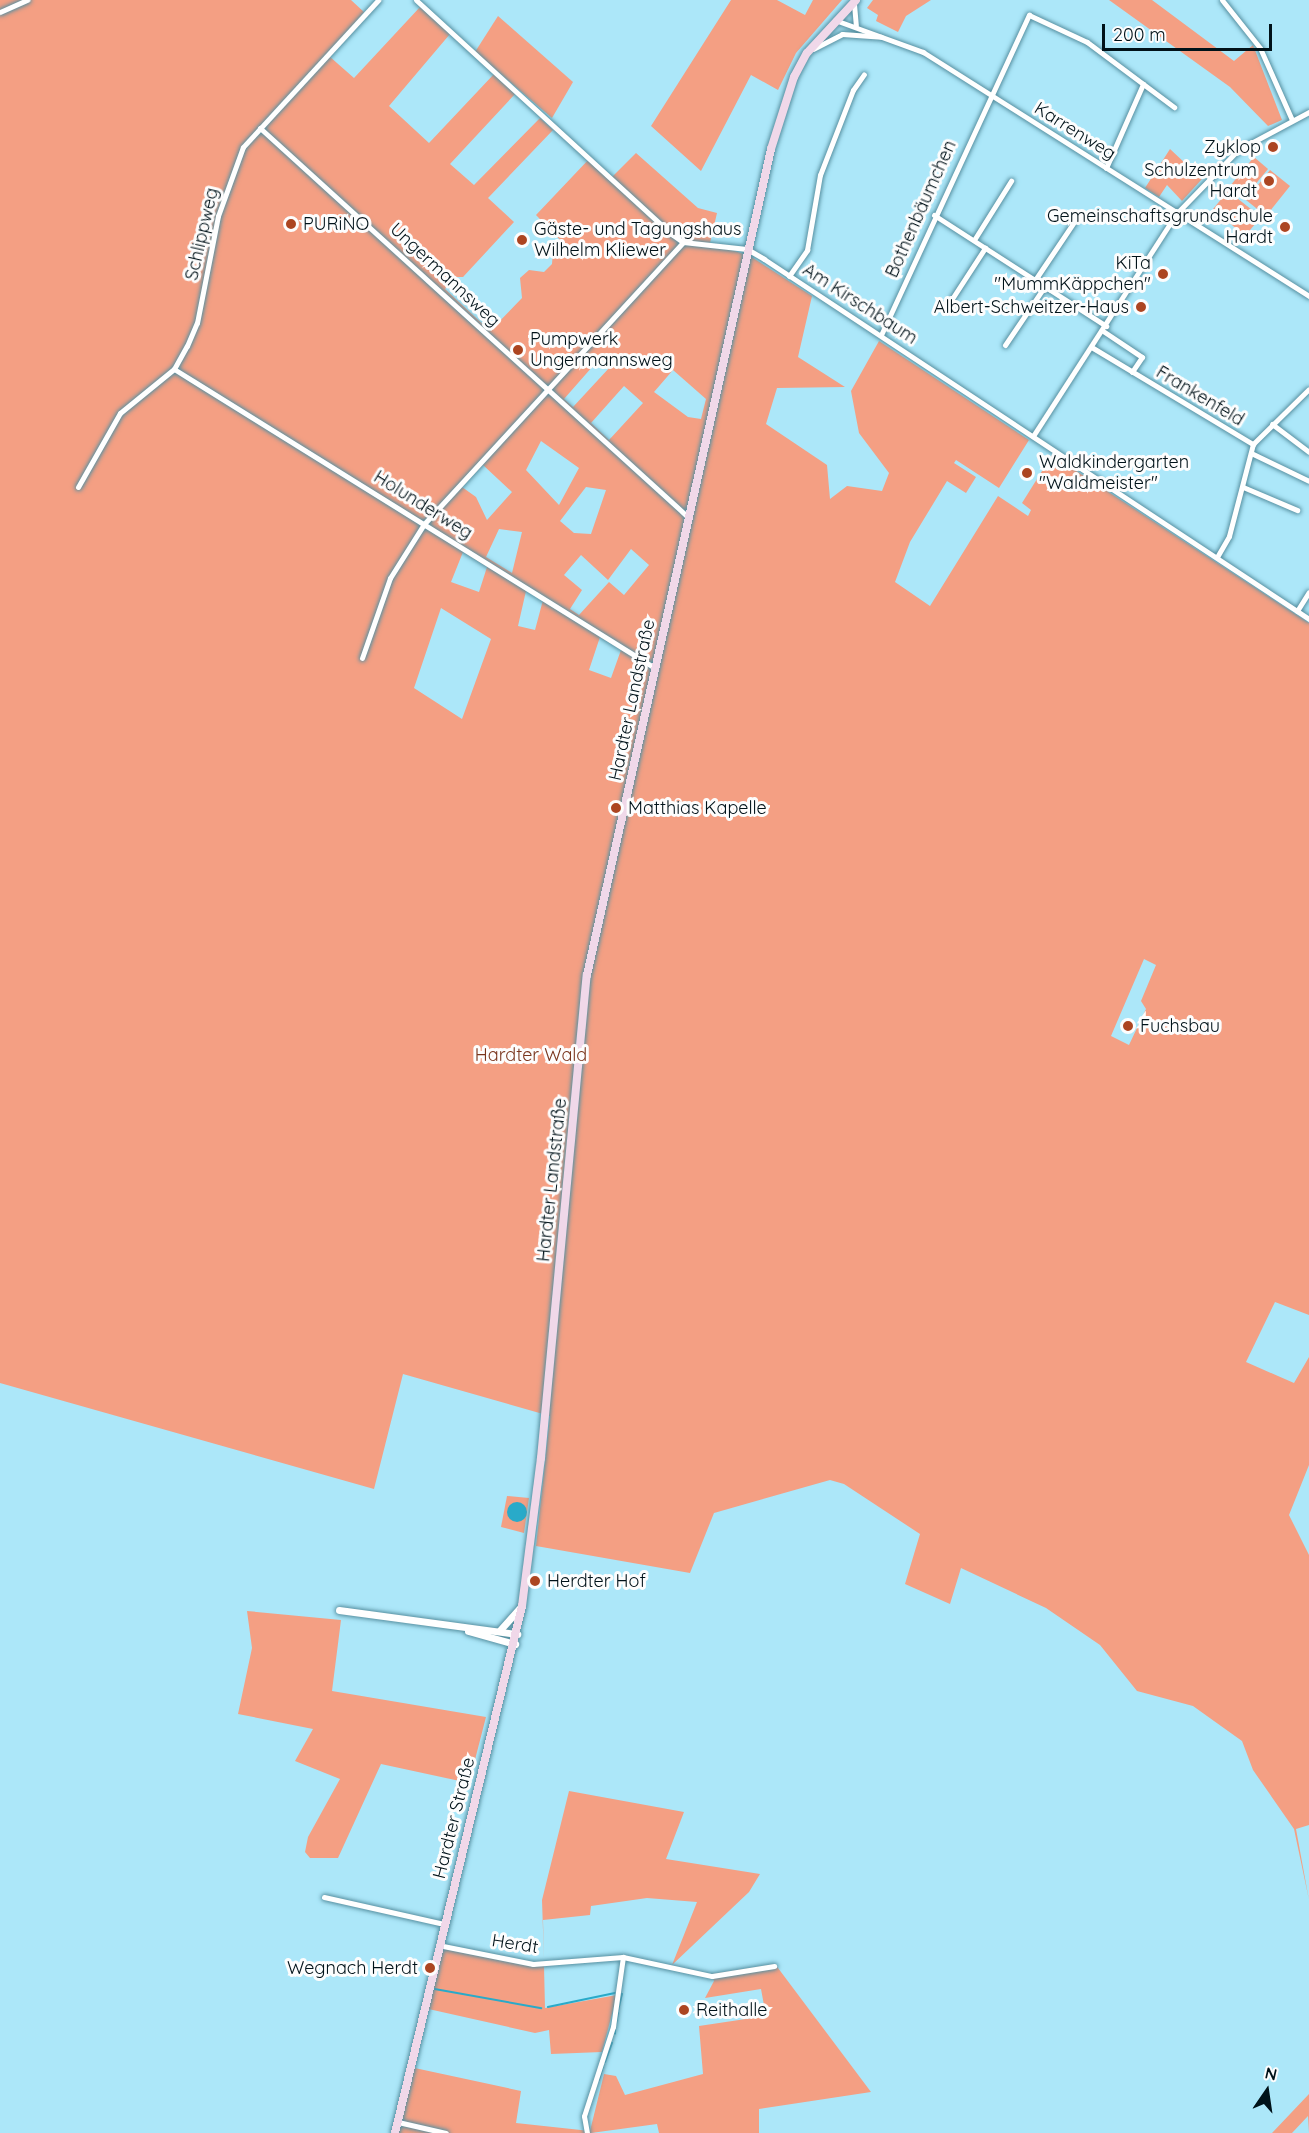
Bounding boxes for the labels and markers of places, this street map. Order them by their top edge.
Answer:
place label: Zyklop [1204,136,1261,158]
marker: Zyklop [1266,140,1280,154]
place label: Schulzentrum Hardt [1144,160,1257,202]
marker: Schulzentrum Hardt [1262,174,1276,188]
place label: Gemeinschaftsgrundschule Hardt [1047,206,1273,248]
place label: PURiNO [303,213,369,235]
marker: PURiNO [284,217,298,231]
place label: Gäste- und Tagungshaus Wilhelm Kliewer [534,219,742,262]
marker: Gemeinschaftsgrundschule Hardt [1278,220,1292,234]
marker: Gäste- und Tagungshaus Wilhelm Kliewer [515,233,529,247]
place label: KiTa "MummKäppchen" [994,253,1151,296]
marker: KiTa "MummKäppchen" [1156,267,1170,281]
place label: Albert-Schweitzer-Haus [934,296,1129,318]
marker: Albert-Schweitzer-Haus [1134,300,1148,314]
place label: Pumpwerk Ungermannsweg [530,329,673,372]
marker: Pumpwerk Ungermannsweg [511,343,525,357]
place label: Waldkindergarten "Waldmeister" [1039,452,1189,494]
marker: Waldkindergarten "Waldmeister" [1020,466,1034,480]
place label: Matthias Kapelle [628,797,767,819]
marker: Matthias Kapelle [609,801,623,815]
place label: Fuchsbau [1140,1015,1220,1037]
marker: Fuchsbau [1121,1019,1135,1033]
place label: Herdter Hof [547,1570,646,1592]
marker: Herdter Hof [528,1574,542,1588]
place label: Wegnach Herdt [287,1957,418,1979]
marker: Wegnach Herdt [423,1961,437,1975]
place label: Reithalle [696,1999,767,2021]
marker: Reithalle [677,2003,691,2017]

